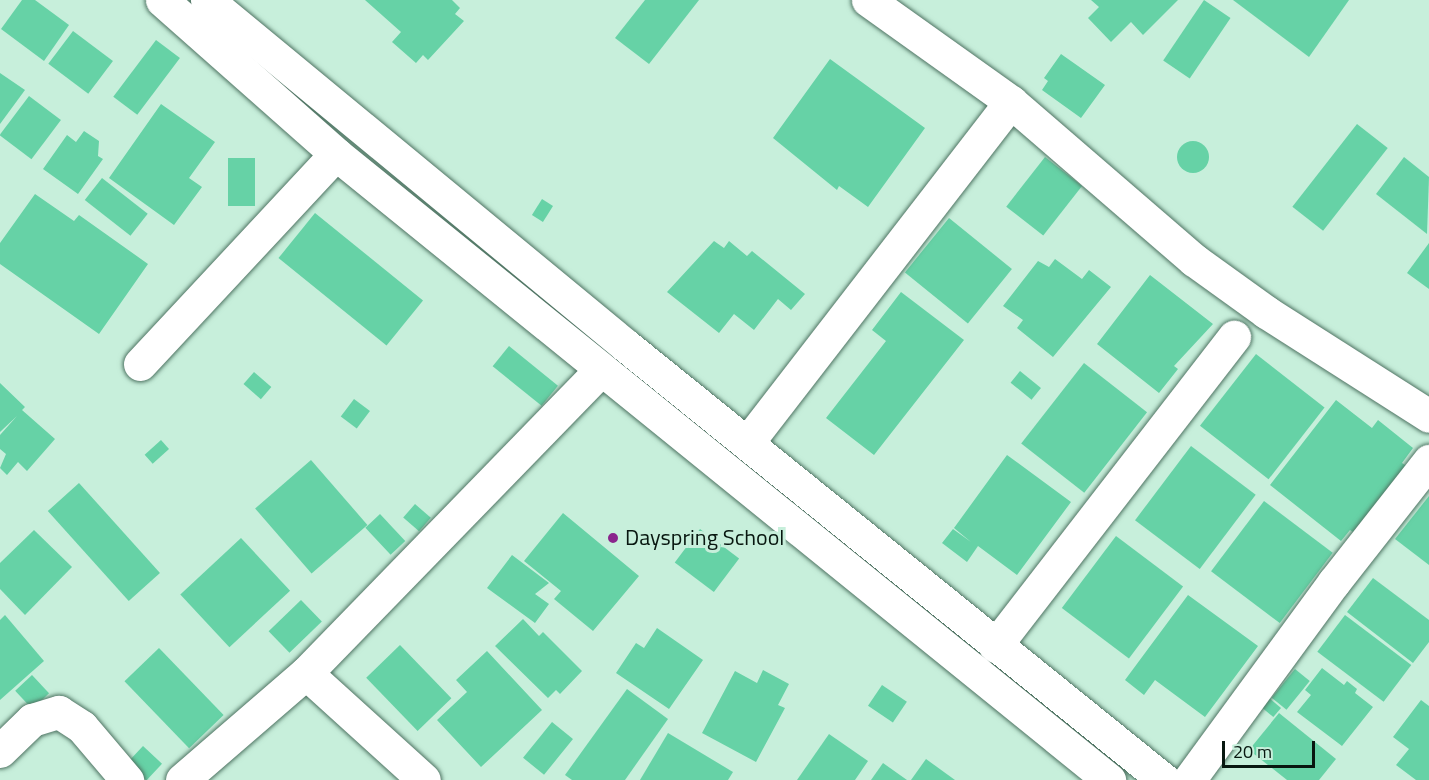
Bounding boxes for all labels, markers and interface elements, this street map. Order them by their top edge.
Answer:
place label: Dayspring School [625,525,784,551]
marker: Dayspring School [606,531,620,545]
scale bar [1225,729,1318,767]
text: 20 m [1233,738,1272,765]

